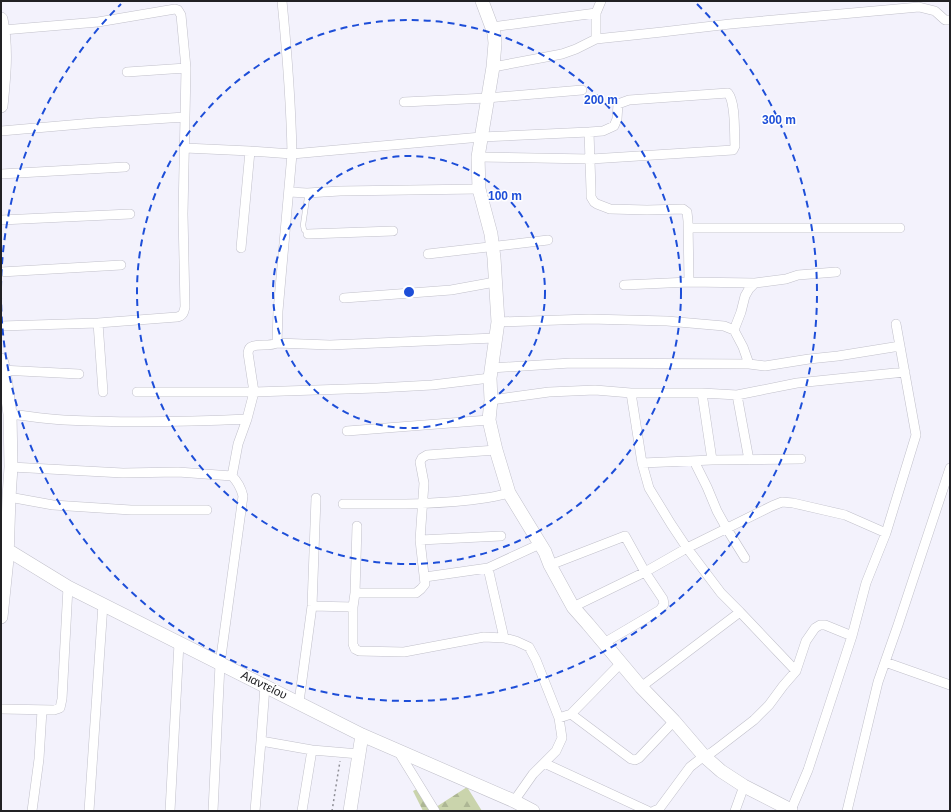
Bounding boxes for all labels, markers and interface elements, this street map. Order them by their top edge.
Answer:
text: 200 m [584,93,618,107]
text: 300 m [762,113,796,127]
text: 100 m [488,189,522,203]
centre of rings [402,285,416,299]
street label: Αιαντείου [239,668,289,702]

